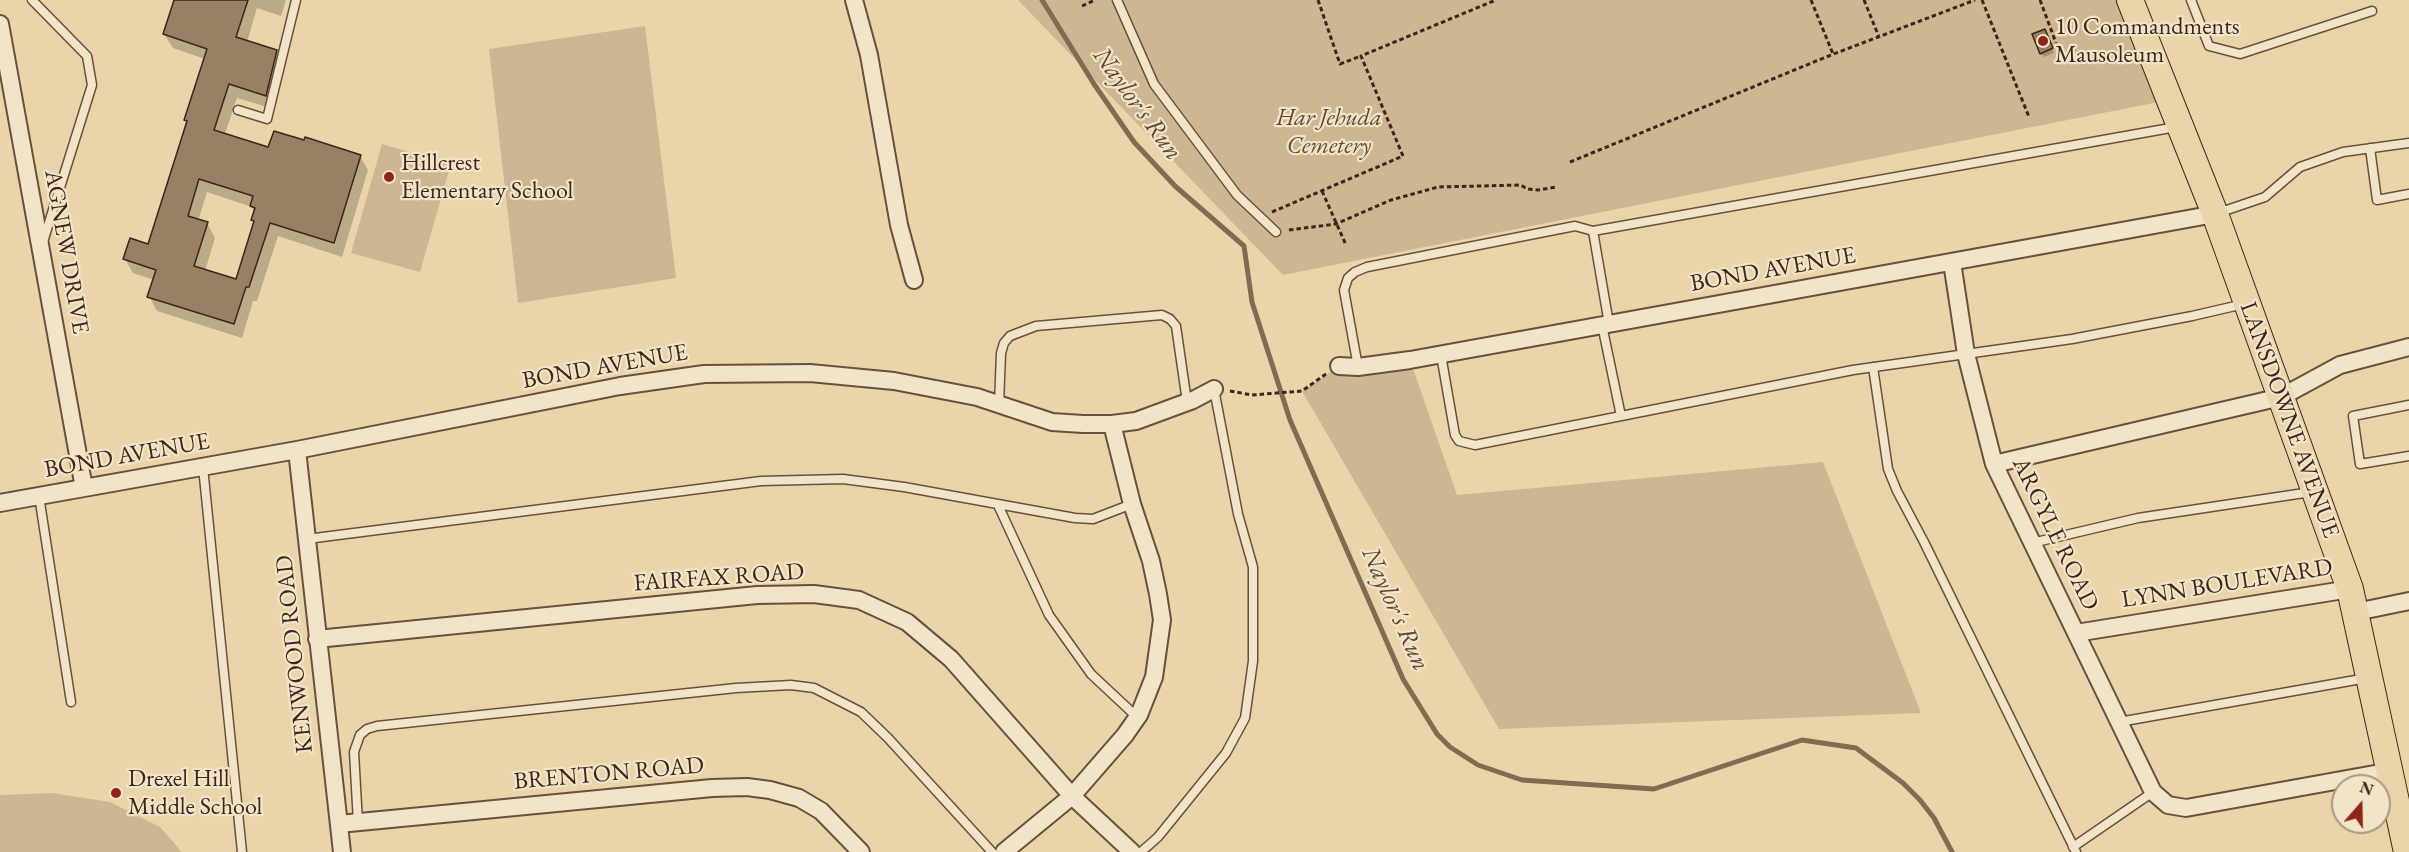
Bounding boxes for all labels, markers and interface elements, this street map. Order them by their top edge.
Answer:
place label: 10 Commandments Mausoleum [2055,13,2239,69]
marker: 10 Commandments Mausoleum [2036,34,2050,48]
water label: Naylor's Run [1086,41,1188,167]
park label: Har Jehuda Cemetery [1276,104,1382,160]
place label: Hillcrest Elementary School [401,149,573,205]
street label: AGNEW DRIVE [37,168,95,336]
marker: Hillcrest Elementary School [382,170,396,184]
street label: BOND AVENUE [1688,241,1858,299]
street label: LANSDOWNE AVENUE [2233,298,2345,542]
street label: BOND AVENUE [520,338,690,396]
street label: BOND AVENUE [42,427,212,485]
street label: ARGYLE ROAD [2005,453,2105,615]
water label: Naylor's Run [1354,542,1436,676]
street label: LYNN BOULEVARD [2119,553,2335,615]
street label: KENWOOD ROAD [270,554,320,754]
street label: FAIRFAX ROAD [633,558,805,598]
street label: BRENTON ROAD [513,751,705,797]
place label: Drexel Hill Middle School [128,765,262,821]
north arrow [2331,774,2391,834]
text: N [2357,776,2376,801]
marker: Drexel Hill Middle School [109,786,123,800]

